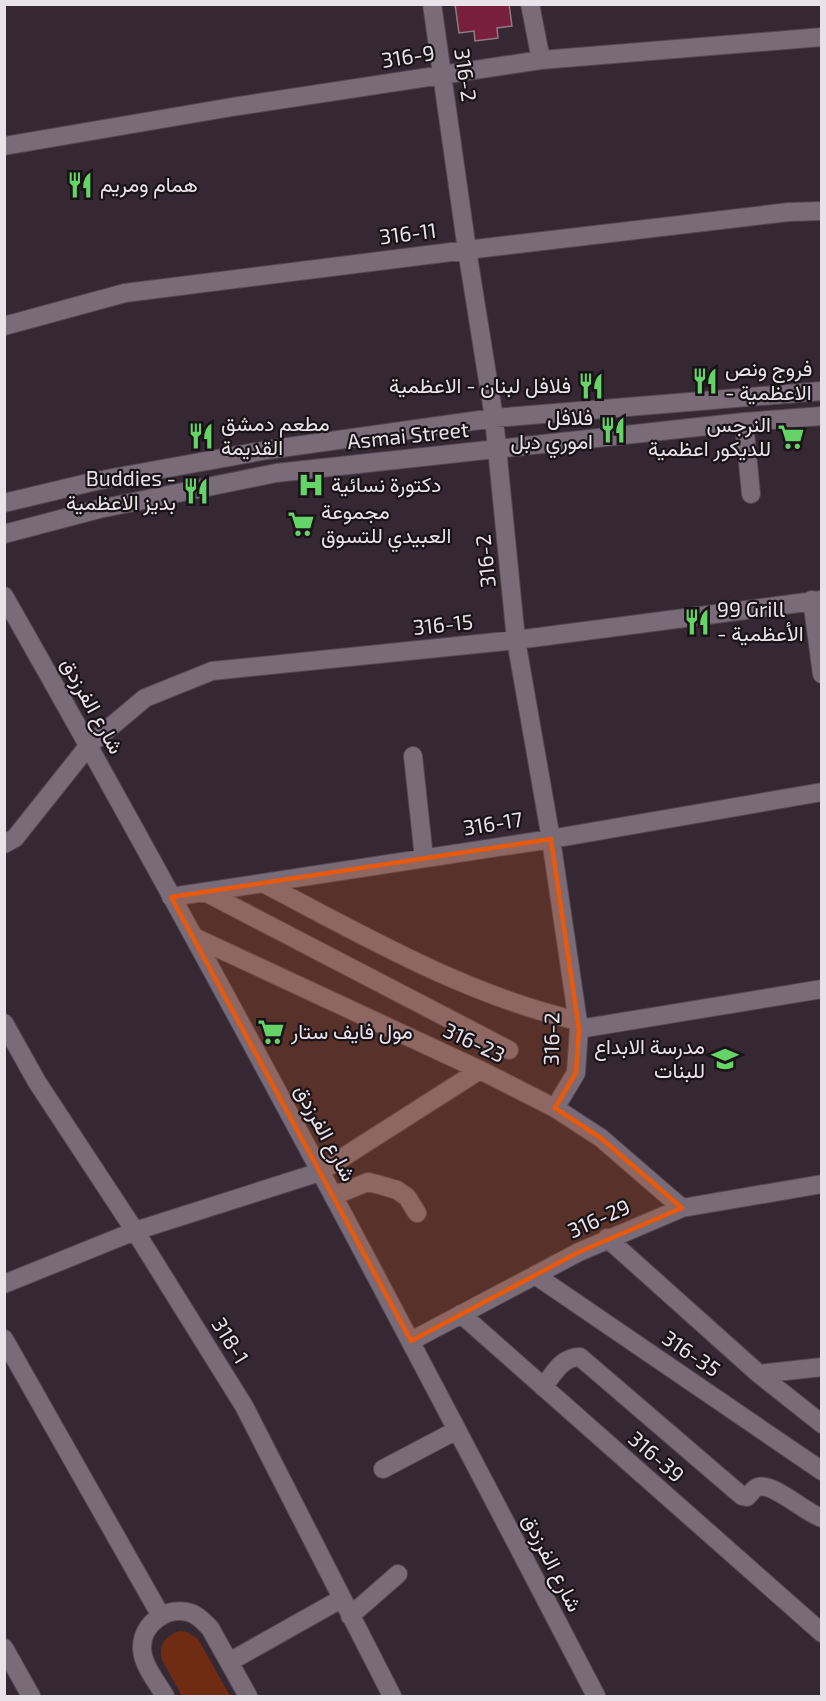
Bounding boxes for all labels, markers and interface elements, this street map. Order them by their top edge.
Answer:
street label: 316-9 [379,39,436,72]
street label: 316-2 [450,47,483,103]
restaurant icon: همام ومريم [65,170,95,200]
place label: همام ومريم [100,171,198,199]
street label: 316-11 [378,217,438,248]
place label: فروج ونص - الاعظمية [725,355,812,405]
restaurant icon: فروج ونص - الاعظمية [690,366,720,396]
restaurant icon: فلافل لبنان - الاعظمية [576,371,606,401]
place label: فلافل لبنان - الاعظمية [389,372,571,398]
place label: فلافل اموري دبل [511,404,593,459]
place label: مطعم دمشق القديمة [221,410,330,460]
place label: النرجس للديكور اعظمية [648,411,771,462]
restaurant icon: فلافل اموري دبل [598,415,628,445]
street label: Asmai Street [346,416,470,453]
restaurant icon: مطعم دمشق القديمة [186,421,216,451]
supermarket icon: النرجس للديكور اعظمية [776,422,806,452]
place label: Buddies - بديز الاعظمية [66,465,176,516]
hospital icon: دكتورة نسائية [296,470,326,500]
place label: دكتورة نسائية [331,471,441,498]
restaurant icon: Buddies - بديز الاعظمية [181,476,211,506]
place label: مجموعة العبيدي للتسوق [321,498,451,553]
supermarket icon: مجموعة العبيدي للتسوق [286,509,316,539]
street label: 316-2 [469,533,500,589]
place label: 99 Grill - الأعظمية [717,596,804,646]
restaurant icon: 99 Grill - الأعظمية [682,607,712,637]
street label: 316-15 [411,608,474,639]
street label: شارع الفرزدق [54,653,130,759]
street label: 316-17 [461,805,525,840]
street label: 316-2 [538,1012,563,1066]
supermarket icon: مول فايف ستار [256,1017,286,1047]
street label: 316-23 [440,1017,509,1067]
place label: مول فايف ستار [290,1018,413,1045]
place label: مدرسة الابداع للبنات [594,1033,705,1083]
school or university icon: مدرسة الابداع للبنات [710,1044,740,1074]
street label: شارع الفرزدق [288,1080,362,1186]
street label: 316-29 [563,1193,633,1242]
street label: 318-1 [207,1312,255,1368]
street label: 316-35 [658,1324,726,1381]
street label: 316-39 [624,1425,690,1487]
street label: شارع الفرزدق [515,1509,589,1617]

